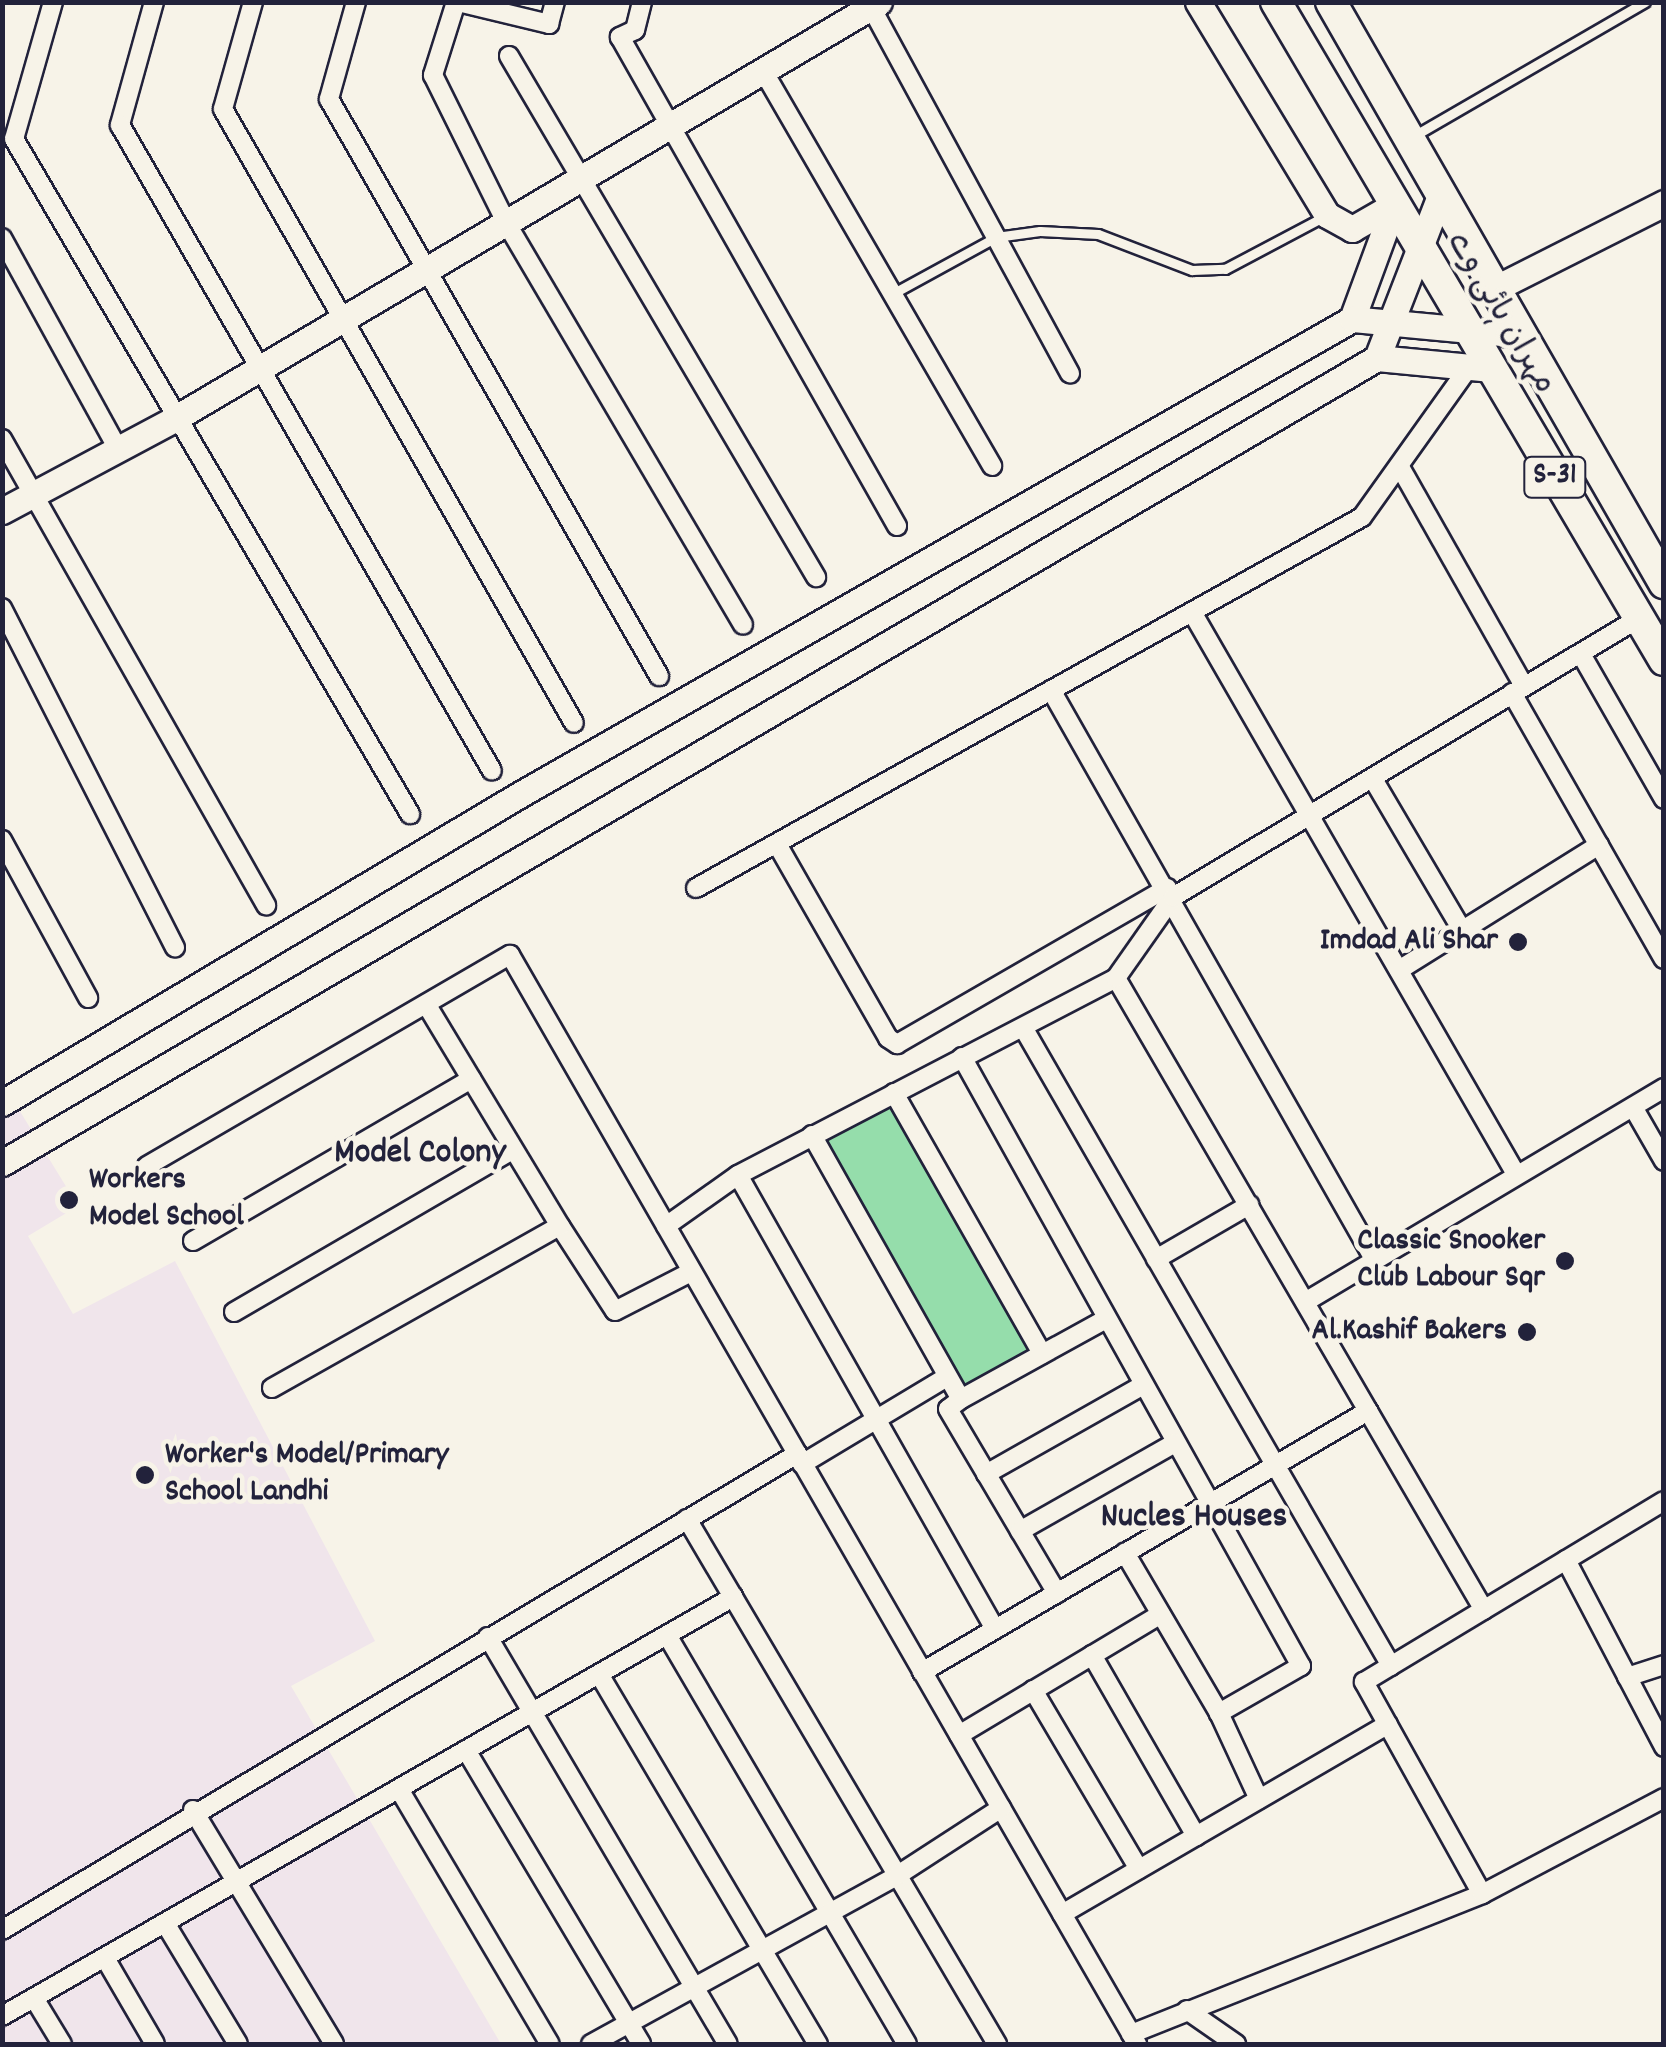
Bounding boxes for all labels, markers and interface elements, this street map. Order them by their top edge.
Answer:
street label: مہران ہائی وے [1436,226,1562,402]
road number: S-31 [1522,452,1588,502]
place label: Imdad Ali Shar [1320,923,1498,961]
marker: Imdad Ali Shar [1507,931,1529,953]
district label: Model Colony [334,1133,506,1175]
place label: Workers Model School [89,1163,244,1238]
marker: Workers Model School [58,1189,80,1211]
place label: Classic Snooker Club Labour Sqr [1357,1224,1545,1299]
marker: Classic Snooker Club Labour Sqr [1554,1250,1576,1272]
place label: Al.Kashif Bakers [1312,1313,1507,1351]
marker: Al.Kashif Bakers [1516,1321,1538,1343]
place label: Worker's Model/Primary School Landhi [165,1438,449,1513]
marker: Worker's Model/Primary School Landhi [134,1464,156,1486]
district label: Nucles Houses [1101,1497,1287,1539]

